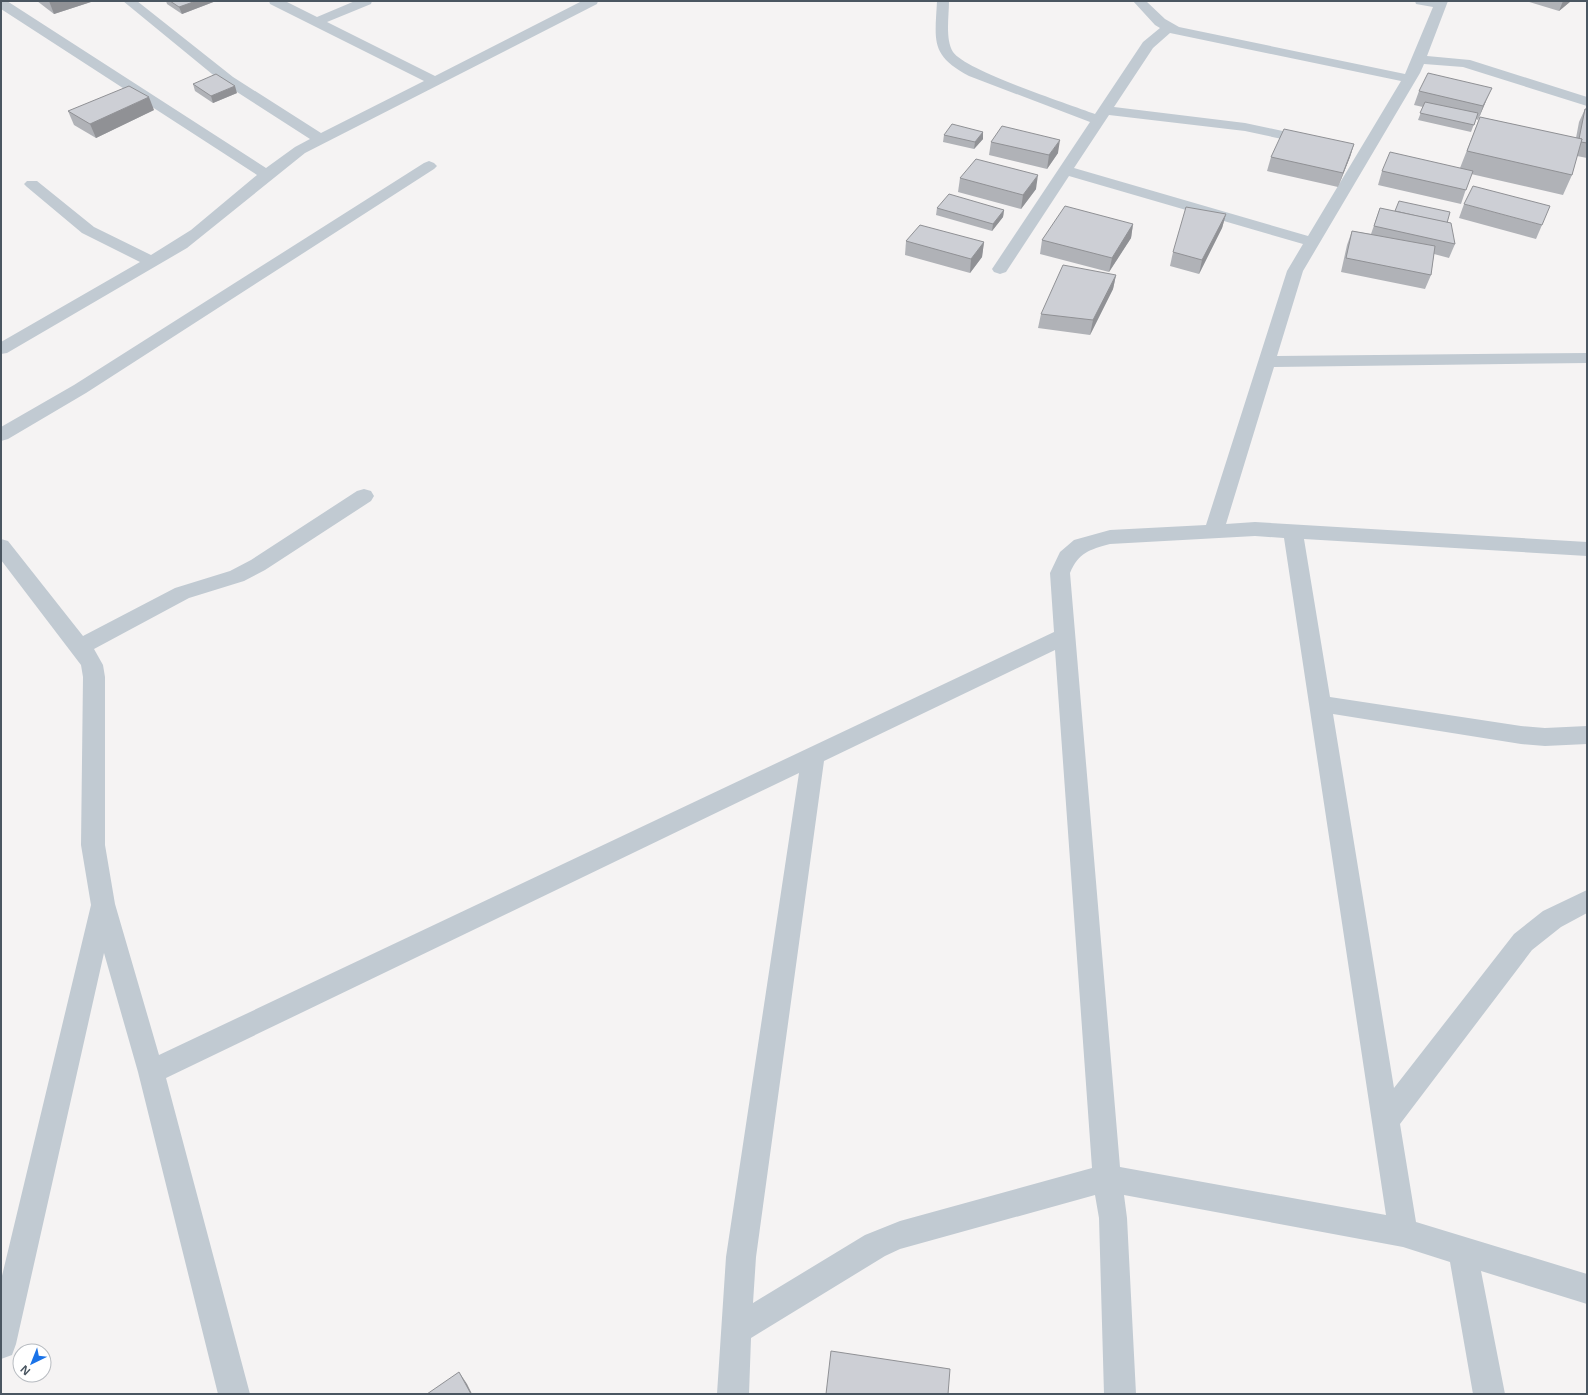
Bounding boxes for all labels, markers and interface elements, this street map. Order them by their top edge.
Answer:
north arrow [12,1343,52,1383]
text: N [16,1362,33,1379]

